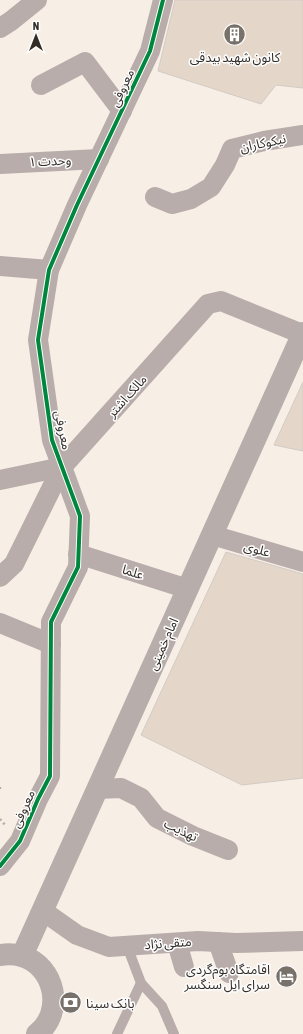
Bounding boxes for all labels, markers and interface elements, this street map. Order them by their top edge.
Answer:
north arrow [16,16,56,56]
text: N [33,20,39,32]
building icon: کانون شهید بیدقی [222,22,248,48]
place label: کانون شهید بیدقی [190,50,281,66]
street label: معروفی [107,67,138,110]
street label: نیکوکاران [239,131,288,156]
street label: وحدت ۱ [28,152,72,170]
street label: مالک اشتر [103,372,150,421]
street label: معروفی [51,409,75,451]
street label: علوی [242,538,272,561]
street label: علما [120,562,146,583]
street label: امام خمینی [145,615,183,673]
street label: معروفی [8,788,39,831]
street label: تهذیب [161,815,200,845]
street label: متقی نژاد [144,934,192,953]
place label: اقامتگاه بوم‌گردی سرای ایل سنگسر [184,962,270,993]
hotel icon: اقامتگاه بوم‌گردی سرای ایل سنگسر [273,963,299,989]
bank icon: بانک سینا [57,990,83,1016]
place label: بانک سینا [86,996,135,1011]

